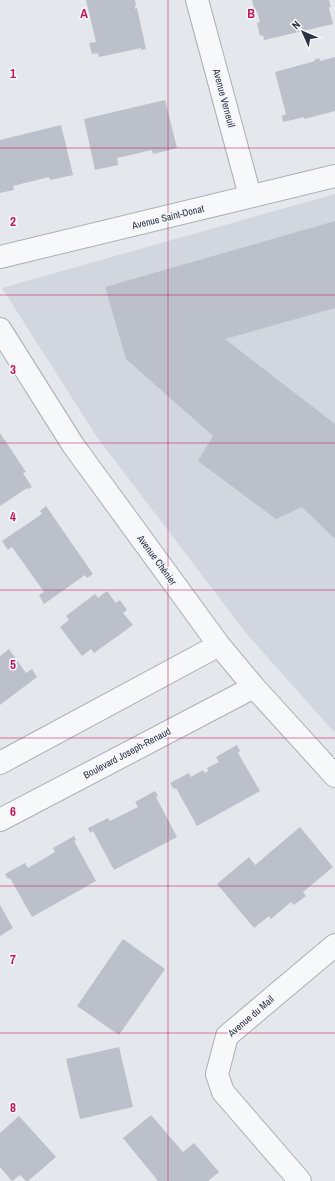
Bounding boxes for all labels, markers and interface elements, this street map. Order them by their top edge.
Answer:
text: A [80,5,88,22]
text: B [247,5,255,22]
north arrow [283,12,323,52]
text: N [289,18,303,32]
text: 1 [10,65,16,82]
street label: Avenue Verneuil [210,66,238,129]
street label: Avenue Saint-Donat [130,202,206,232]
text: 2 [10,213,16,230]
text: 3 [10,361,16,378]
text: 4 [10,508,16,525]
street label: Avenue Chénier [134,531,180,588]
text: 5 [10,656,16,673]
street label: Boulevard Joseph-Renaud [81,724,173,782]
text: 6 [10,803,16,820]
text: 7 [10,951,16,968]
street label: Avenue du Mail [225,992,277,1040]
text: 8 [10,1099,16,1116]

